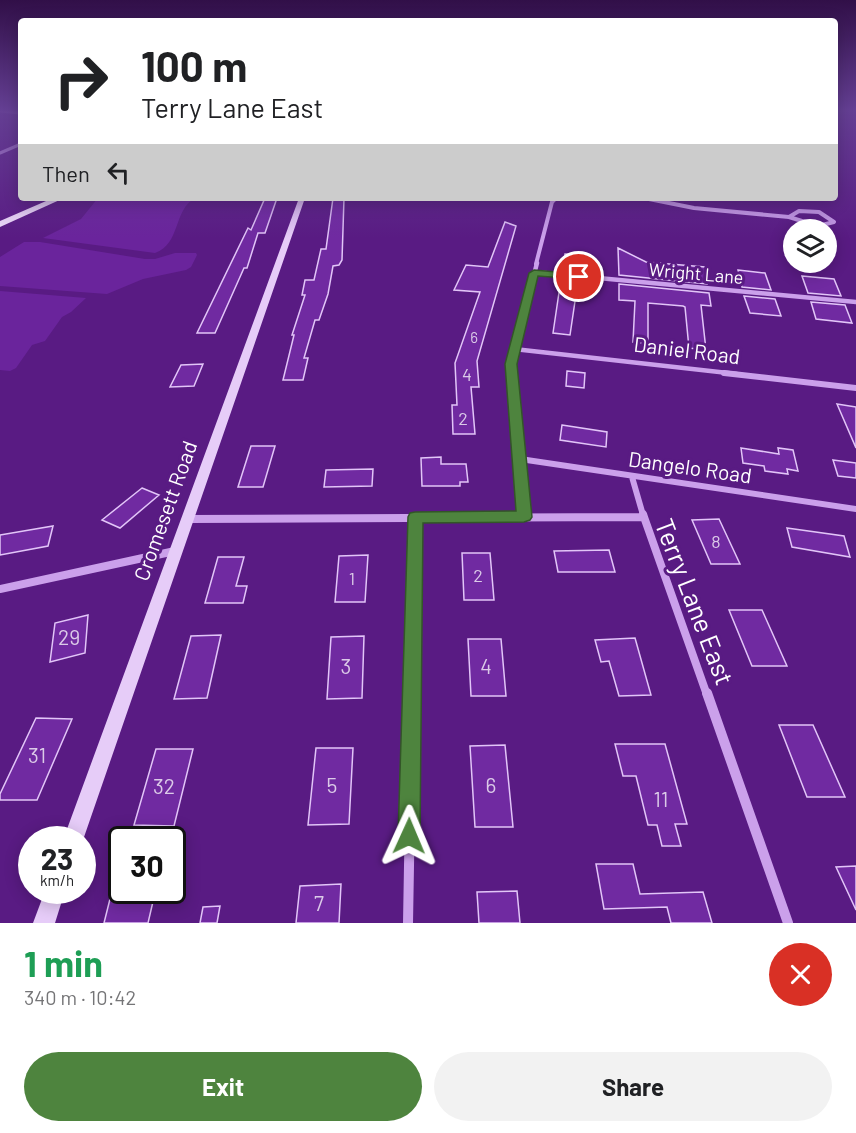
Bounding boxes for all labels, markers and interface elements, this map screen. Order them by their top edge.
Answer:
text: 100 m [141,40,247,90]
icon: right [42,42,120,120]
text: Terry Lane East [141,91,323,123]
icon: left [102,156,135,189]
text: Then [42,160,90,186]
map controls [783,219,837,273]
button: layers [783,219,837,273]
pin [553,251,604,302]
street label: Wright Lane [648,258,744,288]
icon: arrive [562,260,595,293]
house number: 6 [470,328,478,346]
street label: Daniel Road [633,331,742,368]
house number: 4 [462,363,472,385]
house number: 2 [458,407,468,429]
street label: Cromesett Road [128,437,201,584]
street label: Dangelo Road [627,445,753,488]
street label: Terry Lane East [649,514,741,689]
house number: 8 [711,530,721,552]
house number: 2 [473,564,483,586]
house number: 1 [349,567,355,589]
house number: 29 [58,624,80,649]
house number: 3 [341,653,351,678]
house number: 4 [480,653,492,678]
house number: 31 [28,742,46,767]
house number: 5 [327,772,337,797]
house number: 6 [486,772,496,797]
house number: 32 [153,773,175,798]
house number: 11 [654,786,668,811]
position arrow [377,804,441,868]
speed limit sign: 30 [108,826,186,904]
text: 23 [41,840,73,876]
text: km/h [40,871,74,889]
house number: 7 [314,890,324,915]
text: 1 min [24,941,103,984]
button: close [769,943,832,1006]
text: 340 m · 10:42 [24,985,136,1009]
button: Exit [24,1052,422,1121]
button: Share [434,1052,832,1121]

